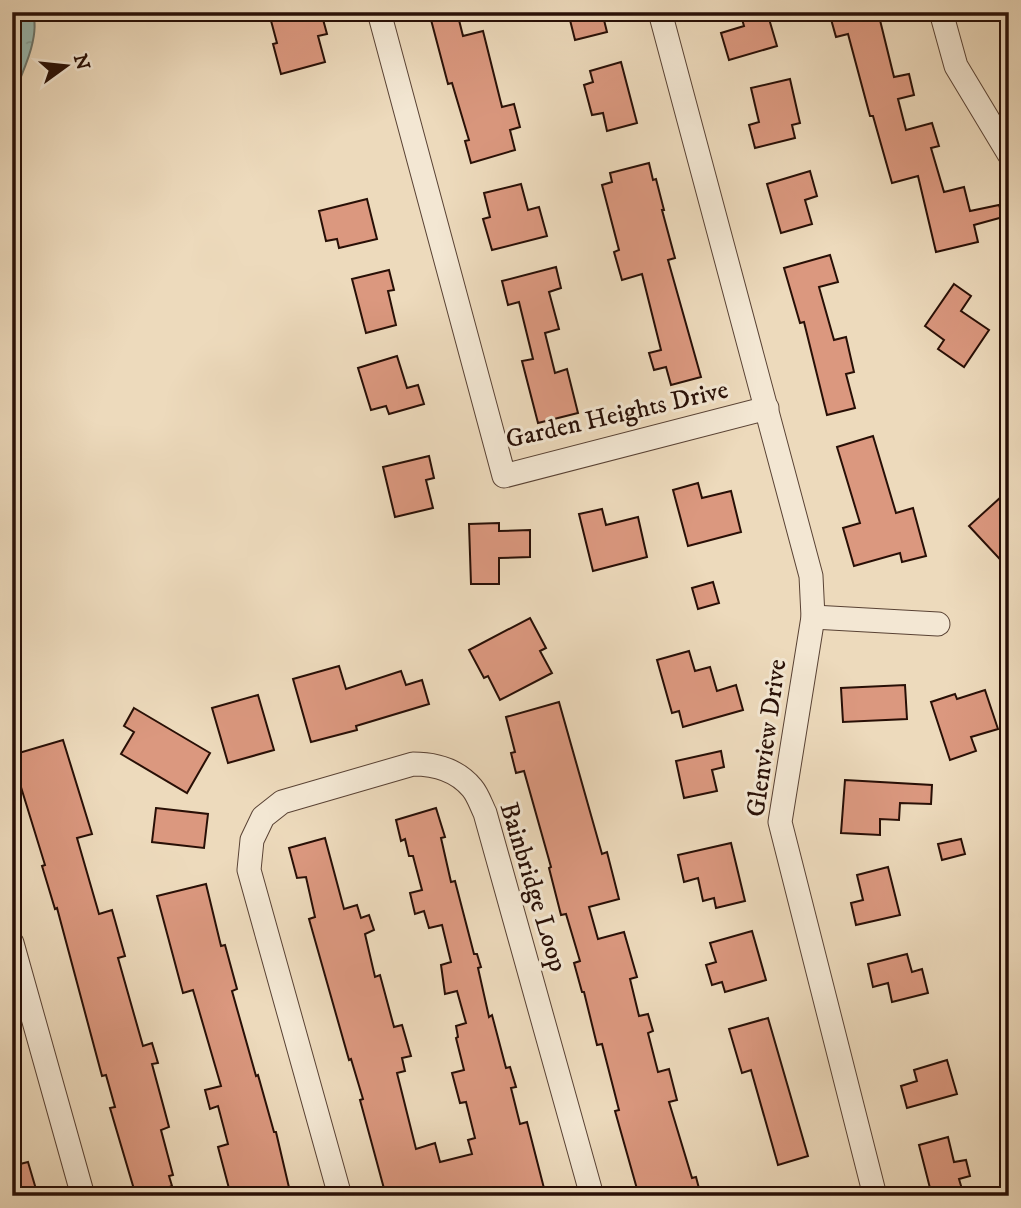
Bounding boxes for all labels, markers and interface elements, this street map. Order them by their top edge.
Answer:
north arrow [32,32,102,102]
text: N [68,51,94,73]
street label: Garden Heights Drive [503,373,731,457]
street label: Glenview Drive [740,657,794,819]
street label: Bainbridge Loop [492,798,574,976]

